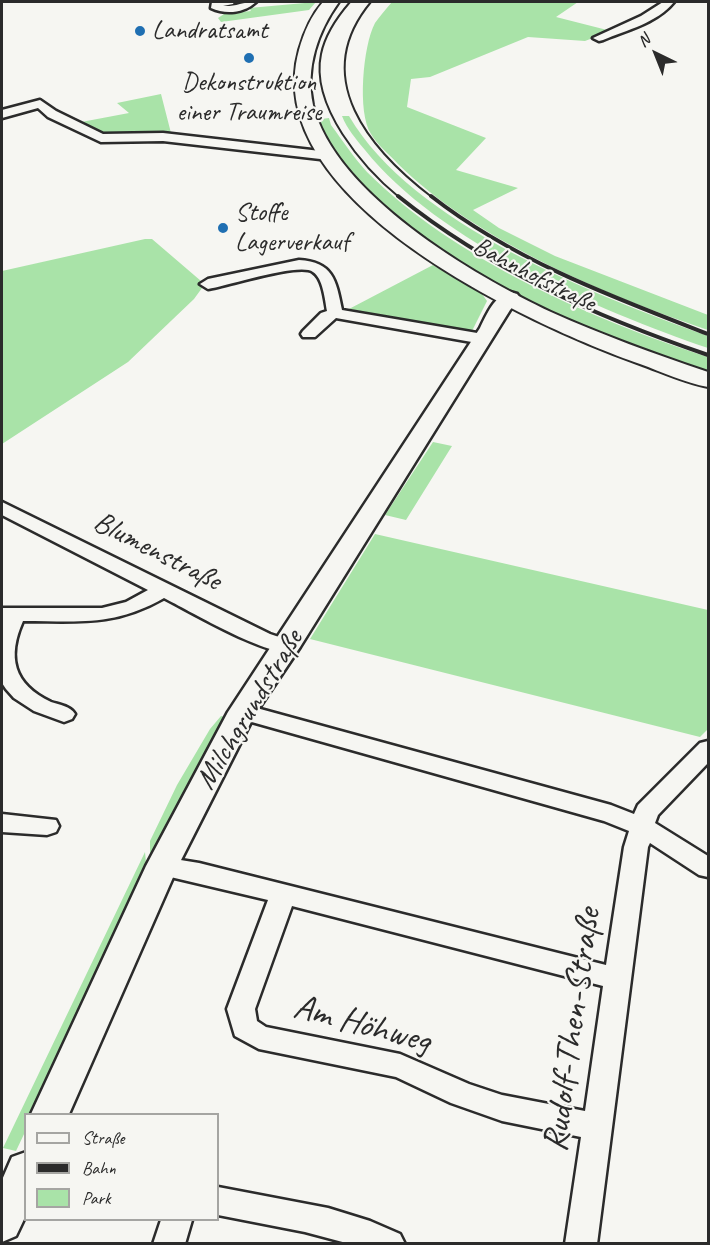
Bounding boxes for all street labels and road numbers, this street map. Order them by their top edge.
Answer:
street label: Bahnhofstraße [467,231,601,319]
street label: Blumenstraße [87,504,227,600]
street label: Milchgrundstraße [188,624,312,796]
street label: Rudolf-Then-Straße [535,906,611,1154]
street label: Am Höhweg [289,986,435,1064]

